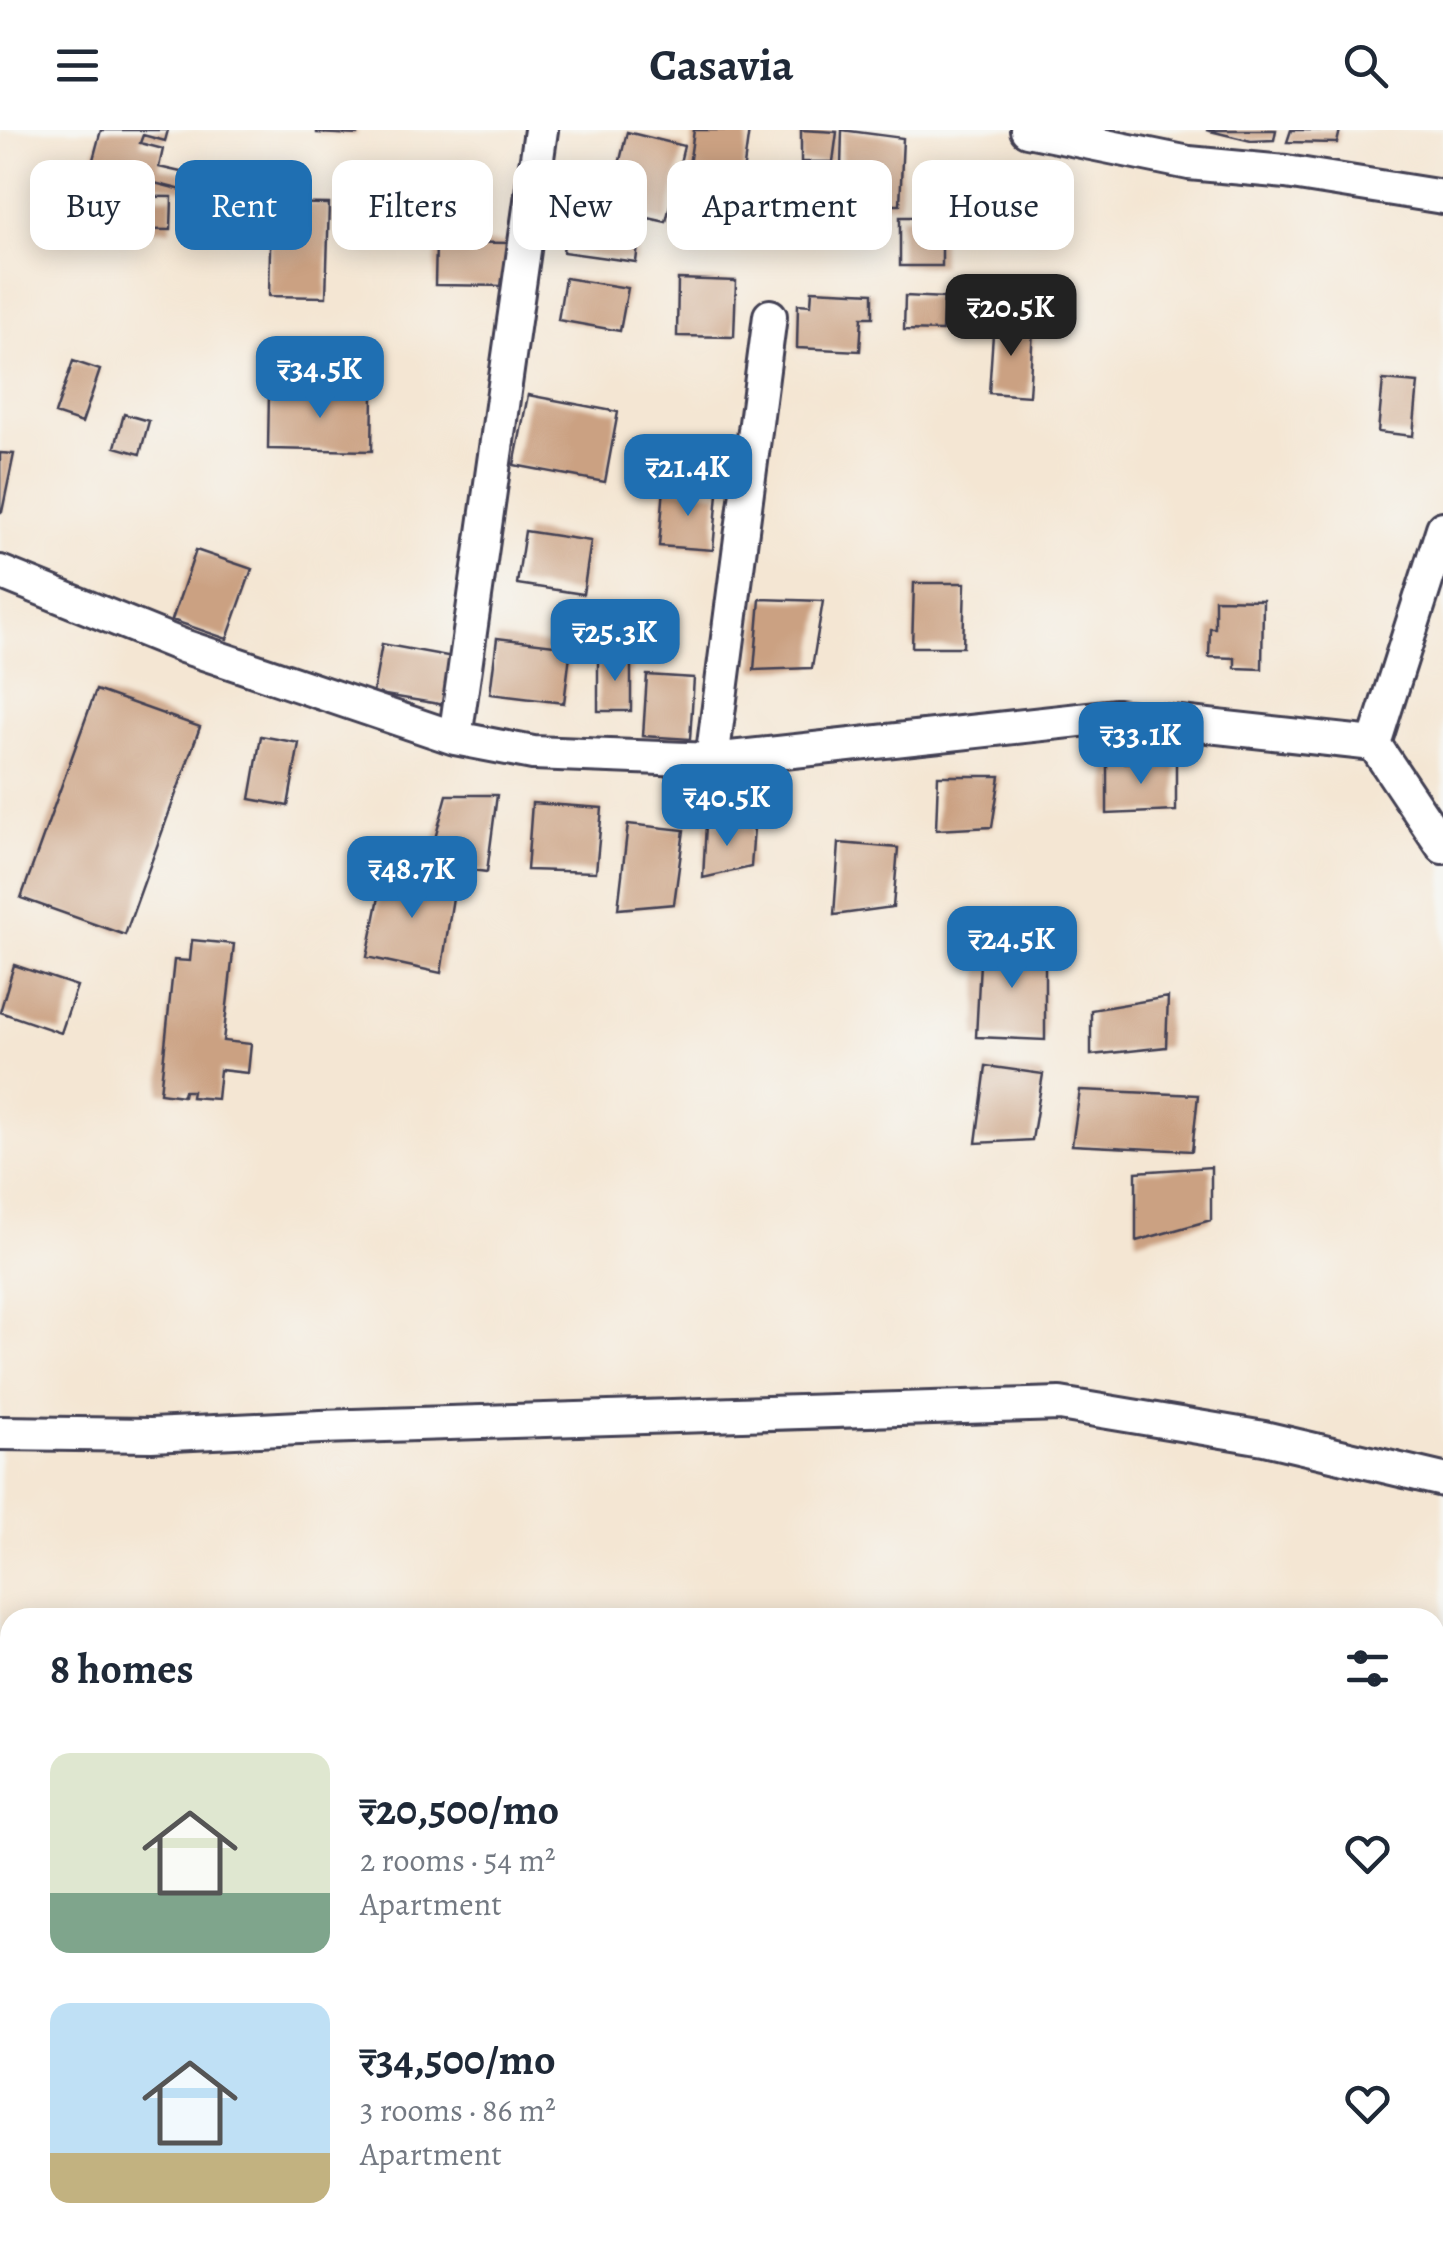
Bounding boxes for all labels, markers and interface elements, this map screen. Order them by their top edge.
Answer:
text: Casavia [649,34,794,96]
icon: menu [50,38,105,93]
icon: search [1338,38,1393,93]
chip: Buy [30,160,155,250]
chip: Rent [175,160,312,250]
chip: Filters [332,160,493,250]
chip: New [513,160,647,250]
chip: Apartment [667,160,892,250]
chip: House [912,160,1074,250]
pin: ₹20.5K [930,274,1092,359]
text: ₹20.5K [967,284,1055,328]
pin: ₹34.5K [239,336,401,421]
text: ₹34.5K [278,346,362,390]
pin: ₹21.4K [607,434,769,519]
text: ₹21.4K [646,444,730,488]
pin: ₹25.3K [534,599,696,684]
text: ₹25.3K [573,609,657,653]
pin: ₹33.1K [1060,702,1222,787]
text: ₹33.1K [1101,712,1181,756]
pin: ₹40.5K [646,764,808,849]
text: ₹40.5K [684,774,770,818]
pin: ₹48.7K [331,836,493,921]
text: ₹48.7K [369,846,455,890]
pin: ₹24.5K [931,906,1093,991]
text: ₹24.5K [969,916,1055,960]
text: 8 homes [50,1640,194,1697]
icon: filters [1340,1641,1395,1696]
text: ₹20,500/mo [360,1781,559,1838]
icon: home [130,1793,250,1913]
icon: heart [1340,1826,1395,1881]
text: 2 rooms · 54 m² [360,1838,556,1882]
text: Apartment [360,1882,502,1926]
text: ₹34,500/mo [360,2031,556,2088]
icon: home [130,2043,250,2163]
icon: heart [1340,2076,1395,2131]
text: 3 rooms · 86 m² [360,2088,556,2132]
text: Apartment [360,2132,502,2176]

